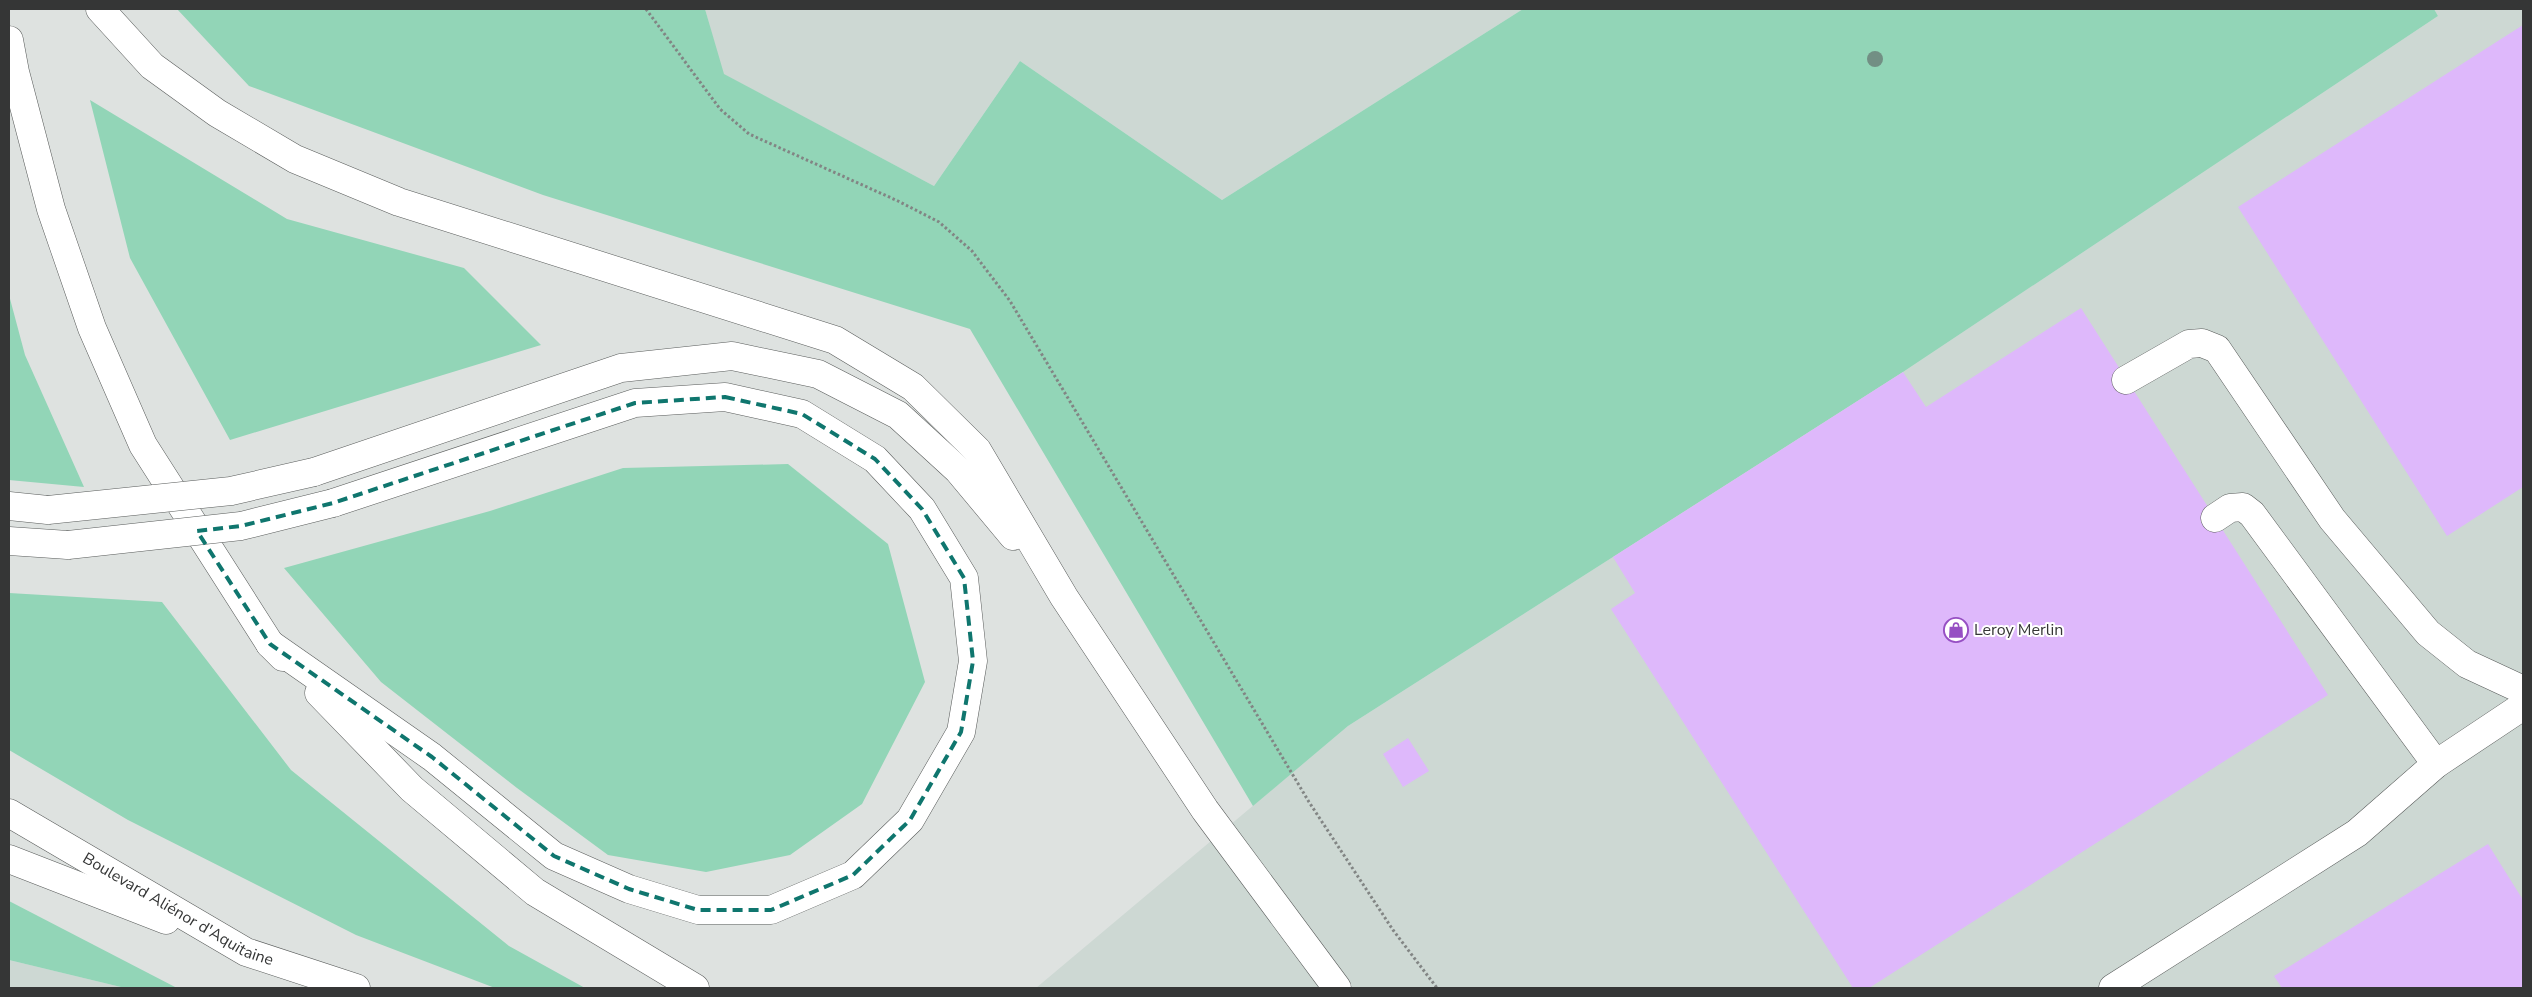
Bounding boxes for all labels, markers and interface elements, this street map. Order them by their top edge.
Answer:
shop icon: Leroy Merlin [1943,617,1969,643]
place label: Leroy Merlin [1974,619,2063,641]
street label: Boulevard Aliénor d'Aquitaine [79,848,276,971]

